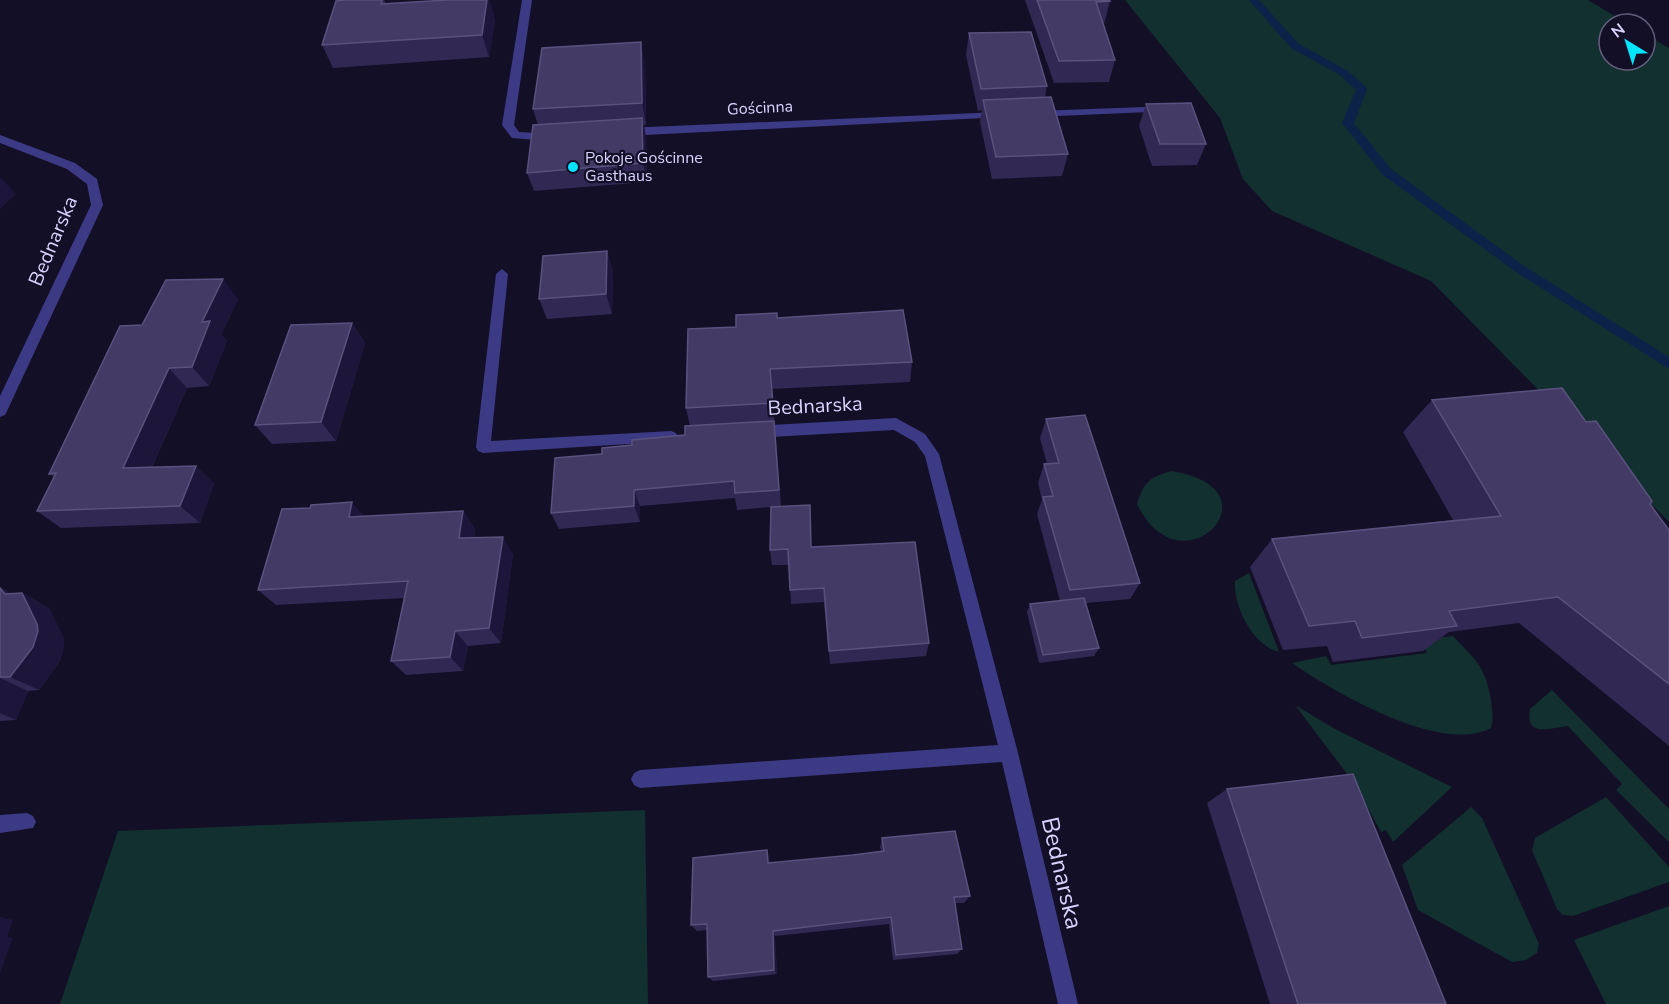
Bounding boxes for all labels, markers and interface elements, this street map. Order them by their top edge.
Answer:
north arrow [1597,12,1657,72]
text: N [1607,19,1630,43]
street label: Gościnna [726,95,794,121]
place label: Pokoje Gościnne Gasthaus [585,147,703,187]
marker: Pokoje Gościnne Gasthaus [566,160,580,174]
street label: Bednarska [22,192,84,290]
street label: Bednarska [767,390,863,422]
street label: Bednarska [1034,814,1090,932]

